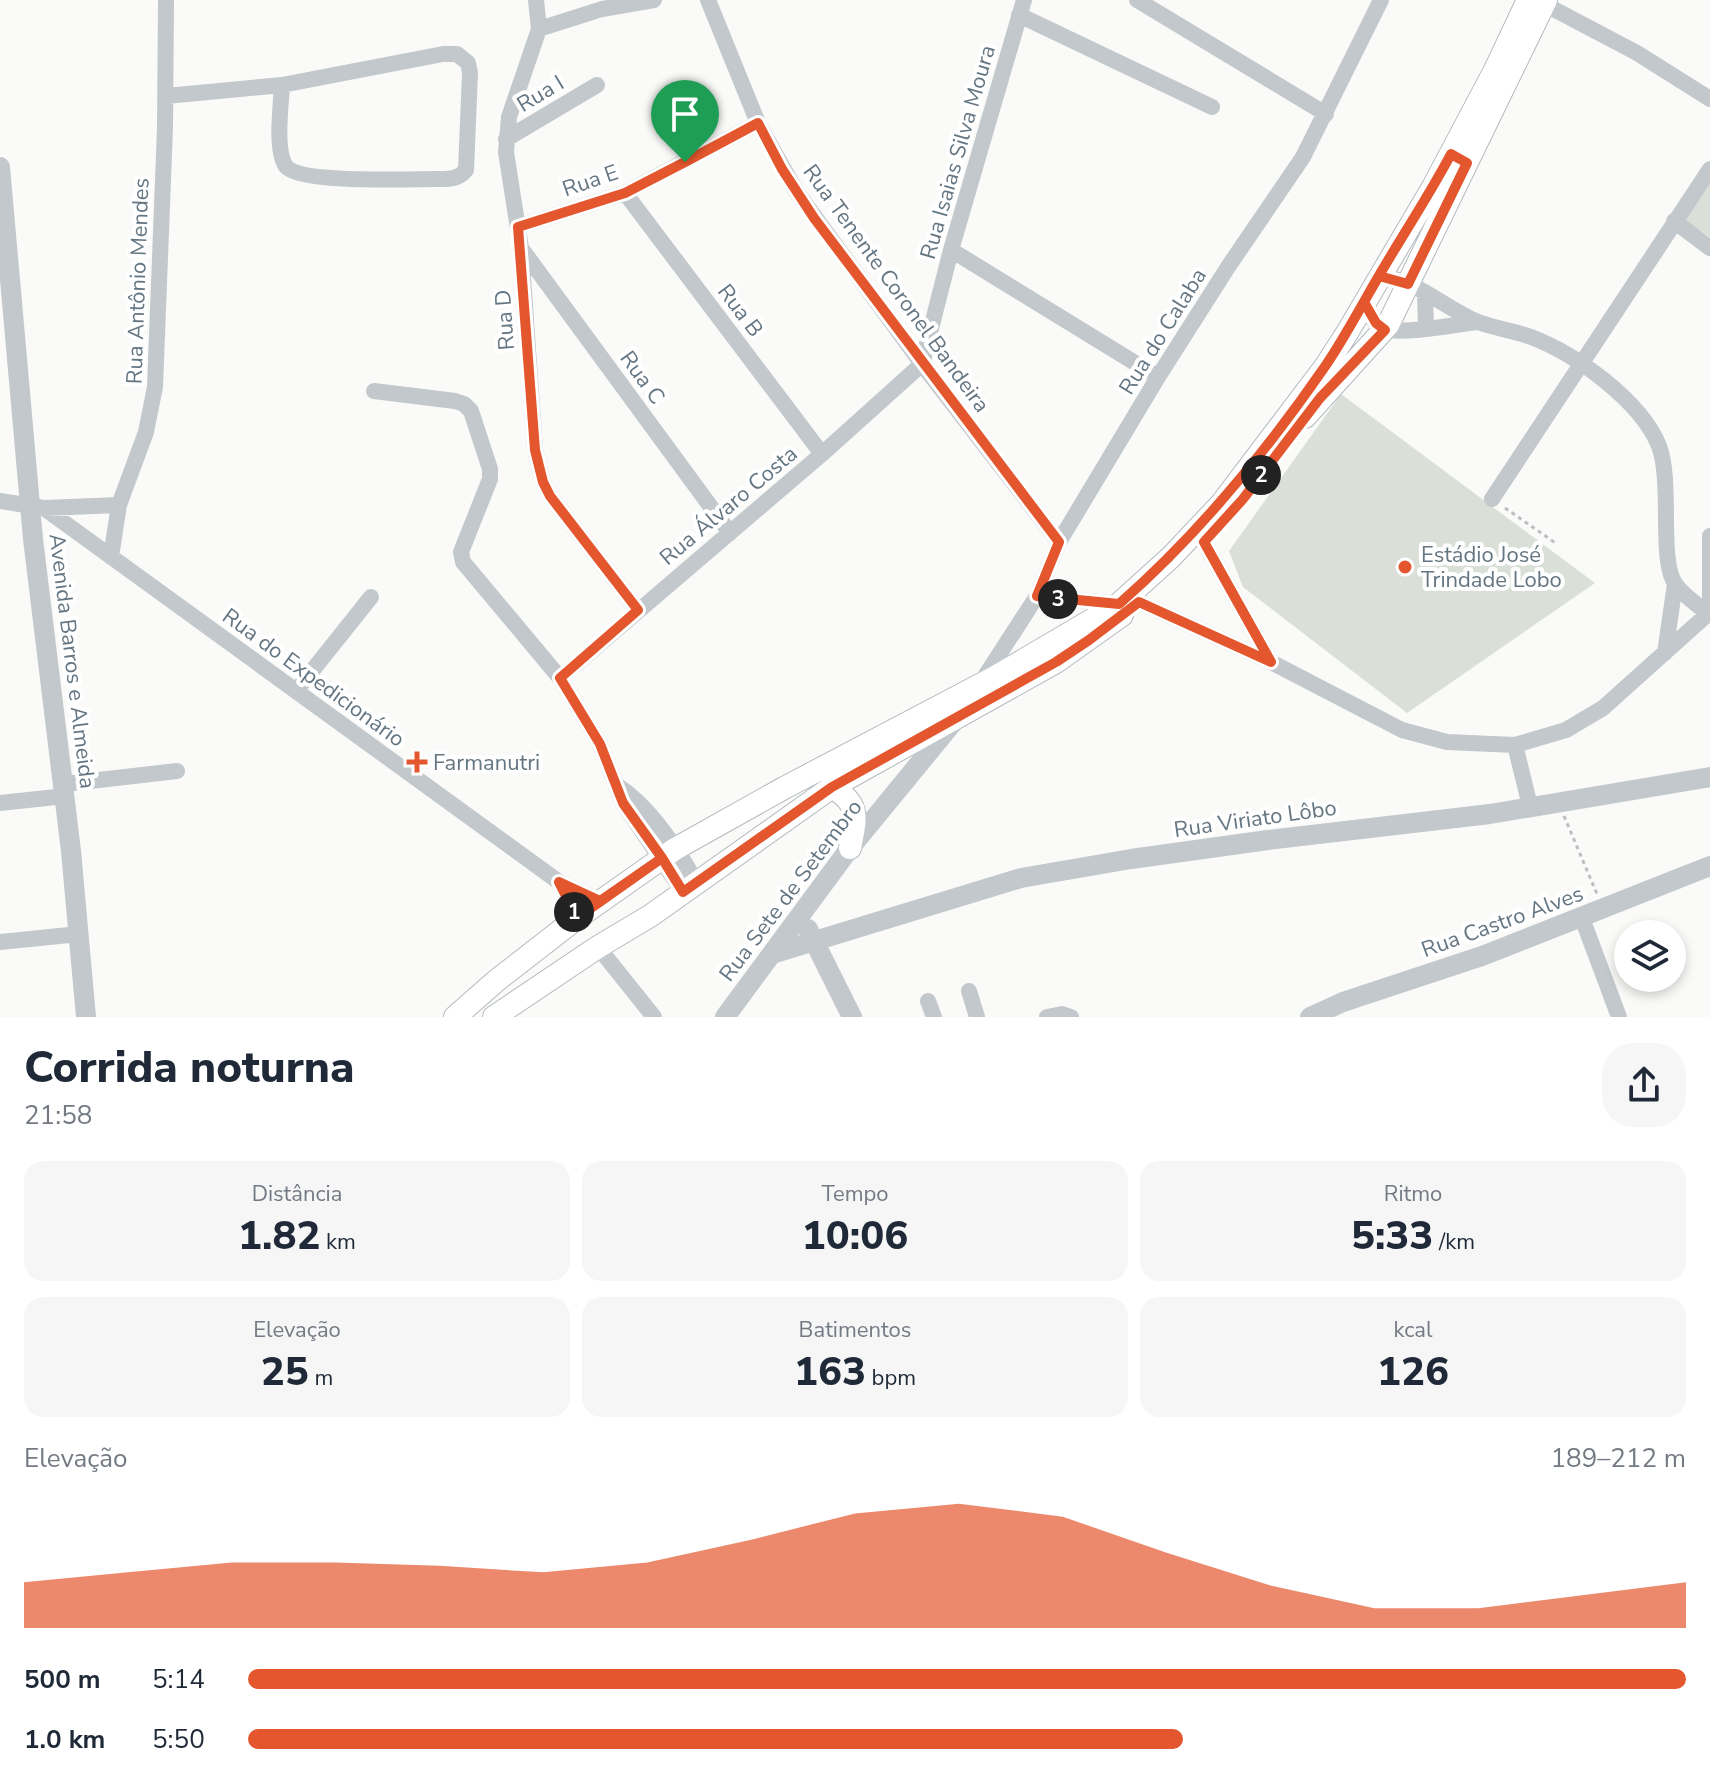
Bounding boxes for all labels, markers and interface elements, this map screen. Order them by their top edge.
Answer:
street label: Rua Isaias Silva Moura [913,42,1003,263]
street label: Rua I [511,68,570,120]
pin [651,80,719,162]
icon: arrive [663,92,707,136]
street label: Rua E [558,157,622,204]
street label: Rua Tenente Coronel Bandeira [796,158,996,419]
street label: Rua Antônio Mendes [119,177,157,385]
street label: Rua do Calaba [1112,263,1214,400]
street label: Rua B [710,278,770,343]
street label: Rua D [488,289,522,351]
street label: Rua C [613,345,672,410]
street label: Rua Álvaro Costa [653,439,804,572]
pin: 2 [1241,455,1281,495]
text: 2 [1254,460,1268,490]
street label: Avenida Barros e Almeida [41,532,103,790]
place label: Estádio José Trindade Lobo [1421,540,1562,595]
marker: Estádio José Trindade Lobo [1396,558,1414,576]
pin: 3 [1038,579,1078,619]
text: 3 [1051,584,1065,614]
street label: Rua do Expedicionário [216,601,411,754]
place label: Farmanutri [433,748,540,778]
marker: Farmanutri [408,753,426,771]
street label: Rua Sete de Setembro [712,793,869,988]
street label: Rua Viriato Lôbo [1172,793,1338,845]
street label: Rua Castro Alves [1417,879,1587,965]
pin: 1 [554,892,594,932]
text: 1 [567,897,581,927]
map controls [1614,920,1686,992]
button: layers [1614,920,1686,992]
text: Corrida noturna [24,1038,354,1098]
button: share [1602,1043,1686,1127]
text: 21:58 [24,1098,92,1133]
text: Distância [252,1179,342,1209]
text: Tempo [821,1179,889,1209]
text: Ritmo [1384,1179,1442,1209]
text: 1.82 [238,1209,320,1263]
text: 10:06 [802,1209,908,1263]
text: 5:33 [1351,1209,1433,1263]
text: km [320,1227,356,1257]
text: /km [1433,1227,1475,1257]
text: Elevação [253,1315,341,1345]
text: Batimentos [799,1315,911,1345]
text: kcal [1394,1315,1433,1345]
text: 25 [261,1345,309,1399]
text: 163 [794,1345,866,1399]
text: 126 [1377,1345,1449,1399]
text: m [309,1363,333,1393]
text: bpm [866,1363,916,1393]
text: Elevação [24,1441,127,1476]
text: 189–212 m [1550,1441,1686,1476]
text: 500 m [24,1662,101,1697]
text: 5:14 [152,1662,205,1697]
text: 1.0 km [24,1722,105,1757]
text: 5:50 [152,1722,205,1757]

